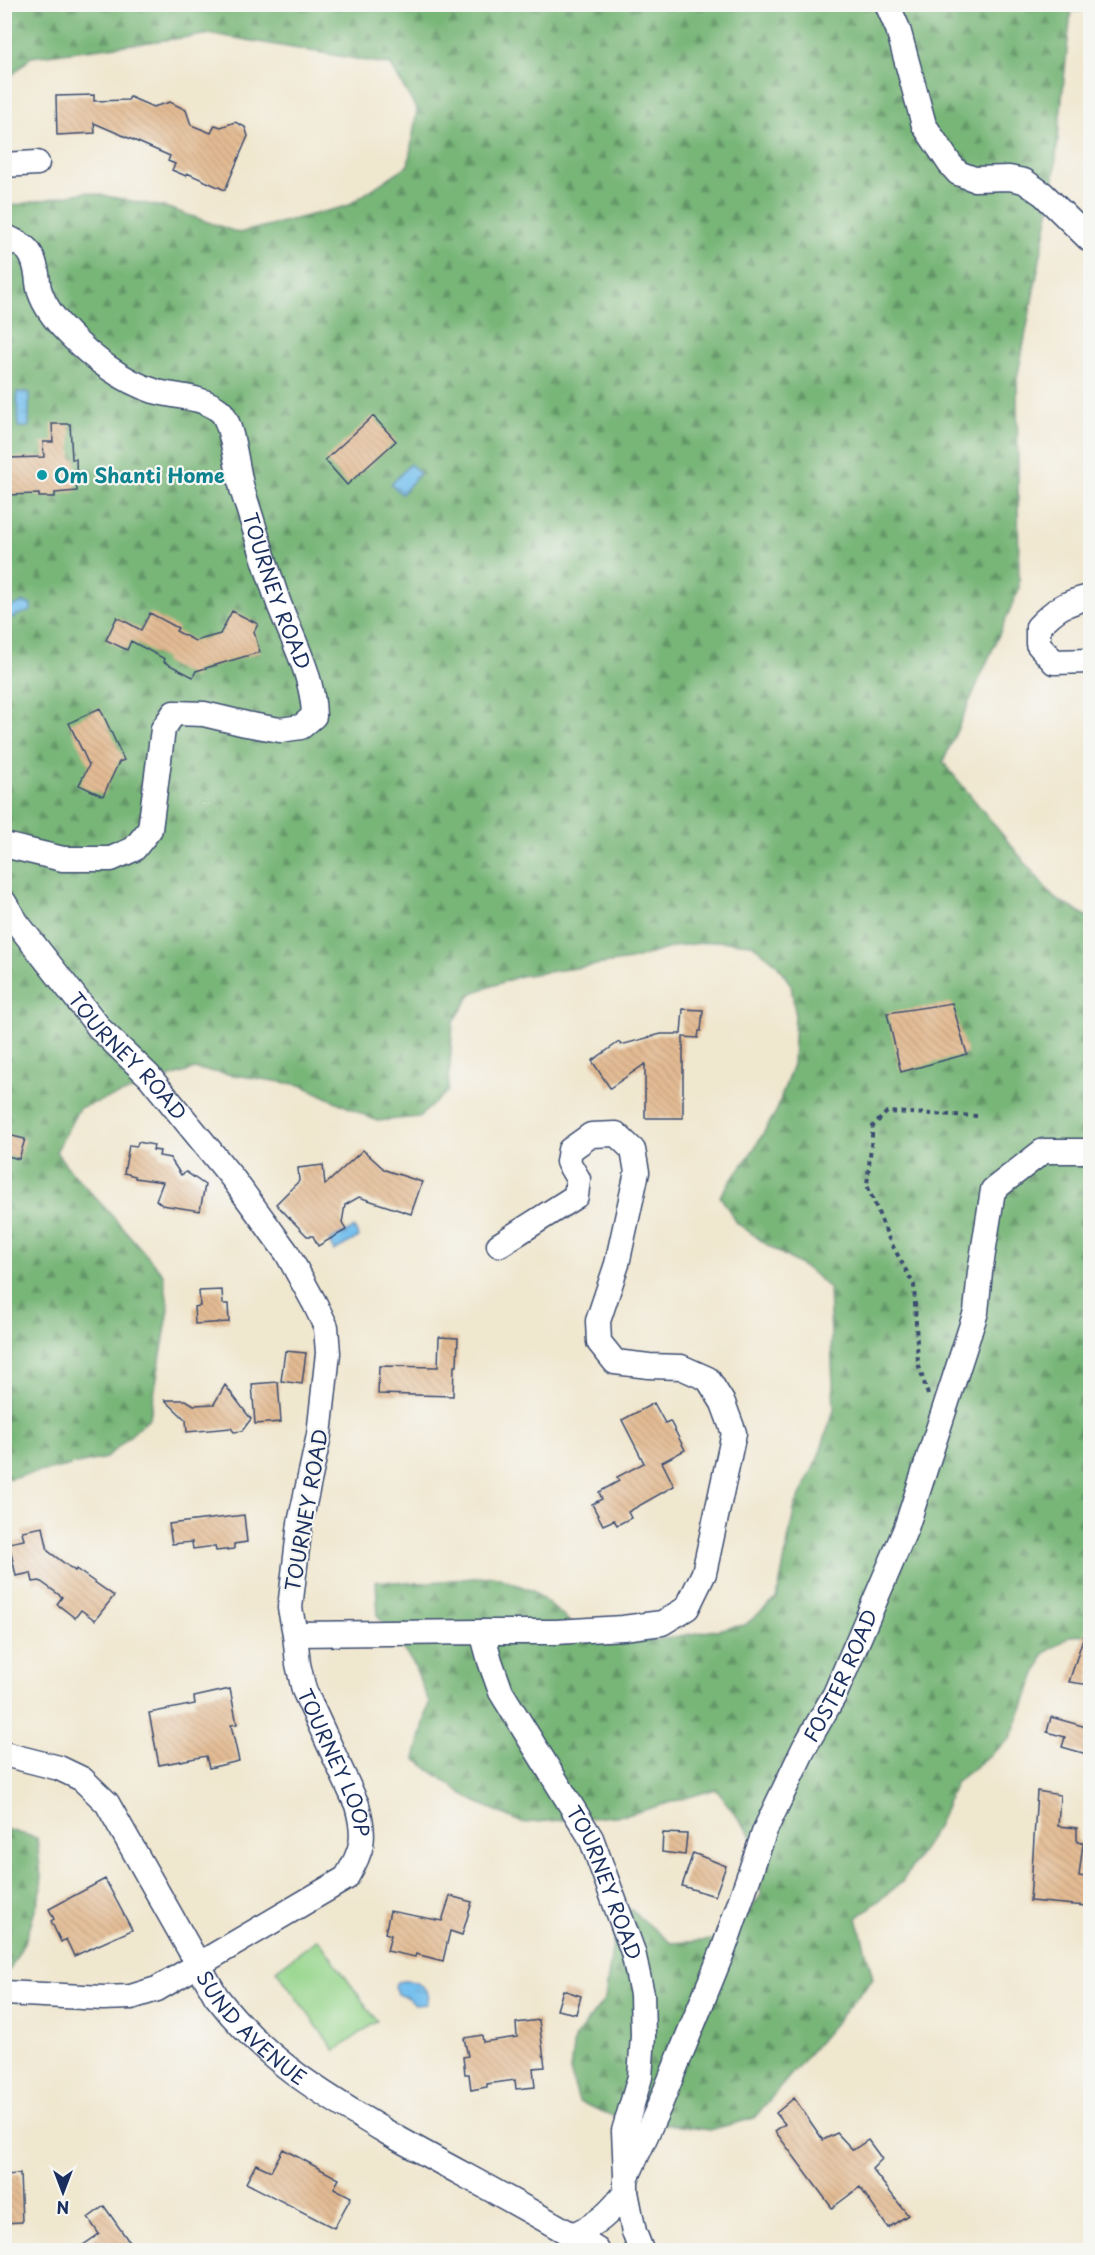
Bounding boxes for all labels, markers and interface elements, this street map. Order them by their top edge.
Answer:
place label: Om Shanti Home [54,460,225,490]
marker: Om Shanti Home [35,468,49,482]
street label: TOURNEY ROAD [235,509,319,673]
street label: TOURNEY ROAD [61,985,194,1127]
street label: TOURNEY ROAD [277,1426,335,1594]
street label: FOSTER ROAD [796,1604,885,1748]
street label: TOURNEY LOOP [290,1684,377,1837]
street label: TOURNEY ROAD [559,1800,650,1964]
street label: SUND AVENUE [189,1965,313,2092]
north arrow [33,2162,93,2222]
text: N [57,2196,69,2220]

